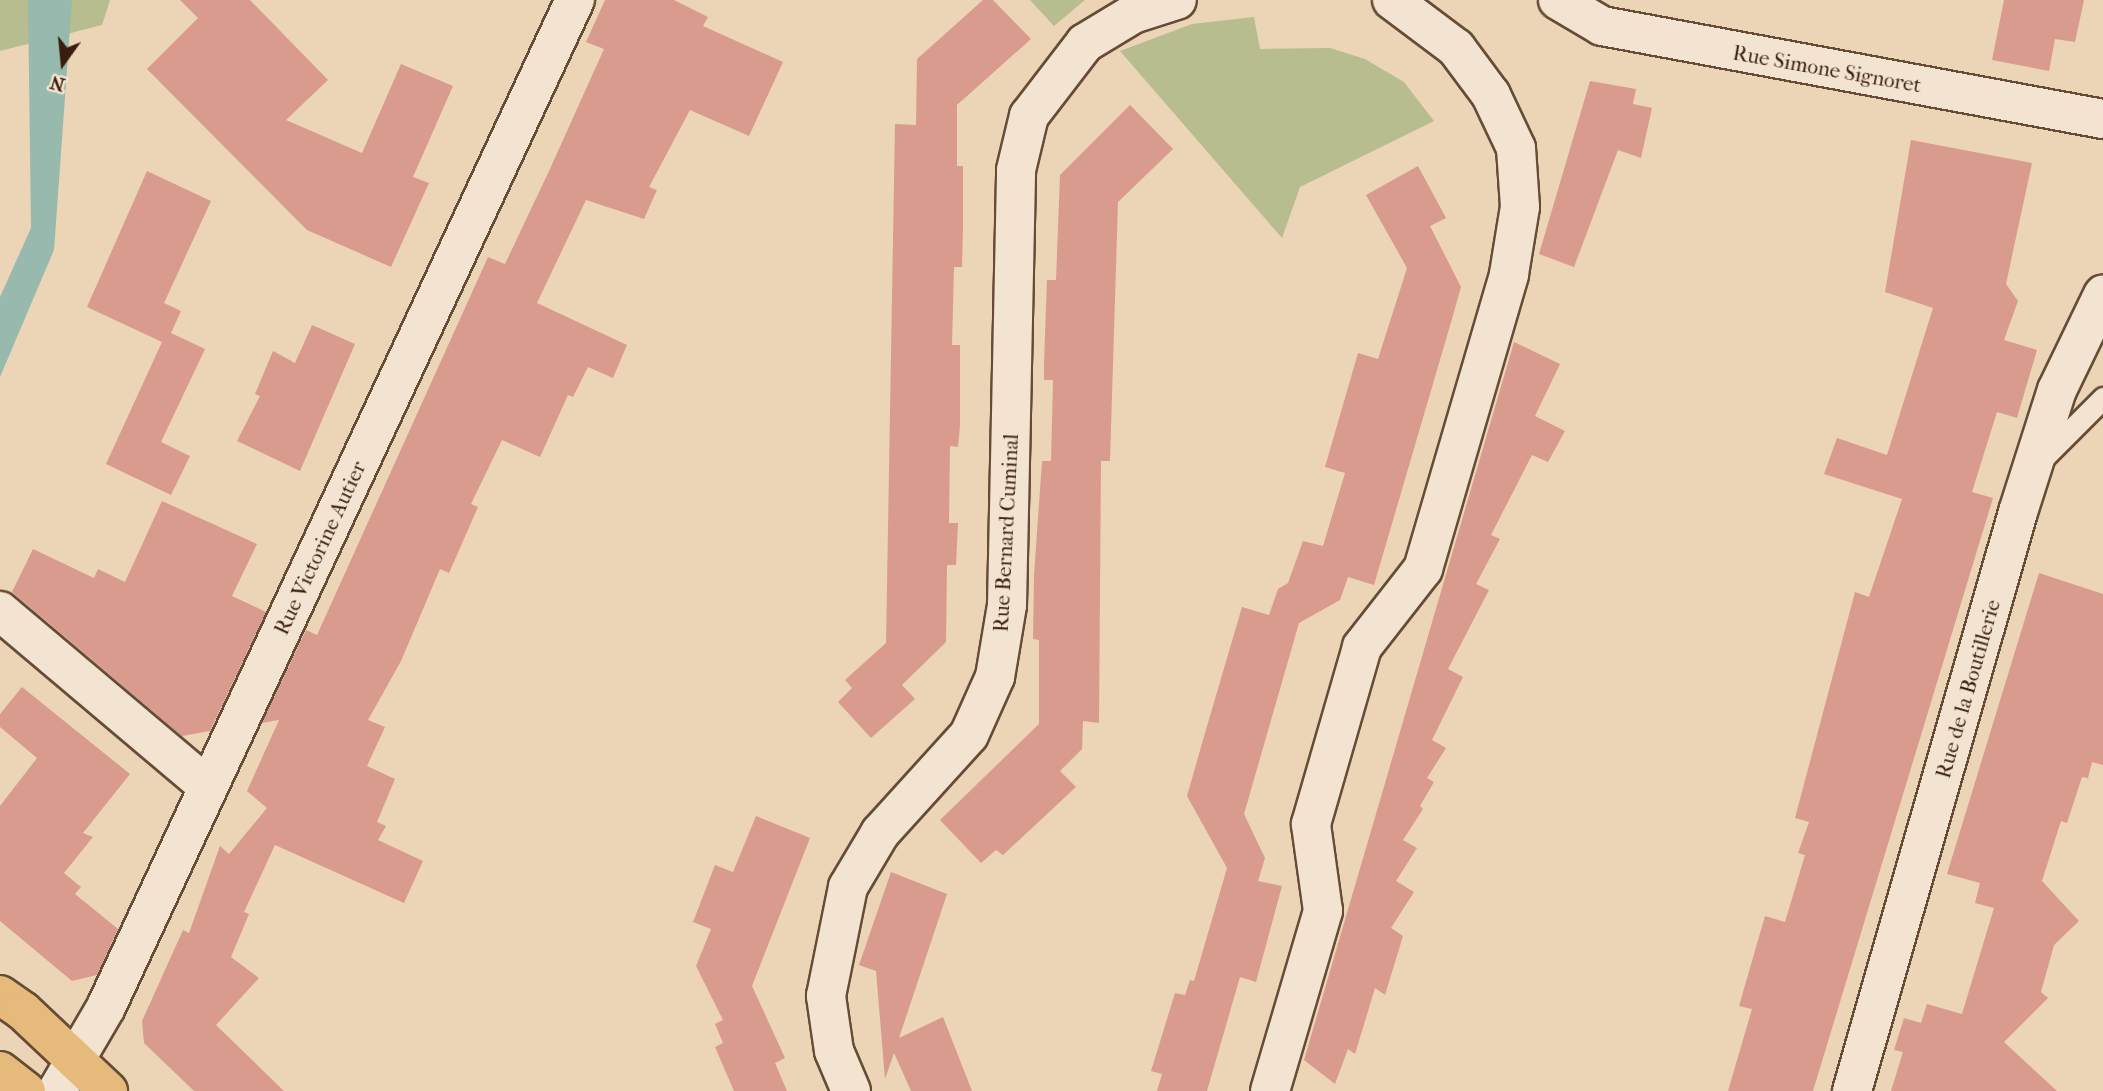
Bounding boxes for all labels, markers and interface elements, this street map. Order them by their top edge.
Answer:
north arrow [28,28,98,98]
street label: Rue Simone Signoret [1731,40,1923,98]
text: N [48,71,67,96]
street label: Rue Bernard Cuminal [988,433,1024,633]
street label: Rue Victorine Autier [269,457,371,639]
street label: Rue de la Boutillerie [1930,597,2006,781]

